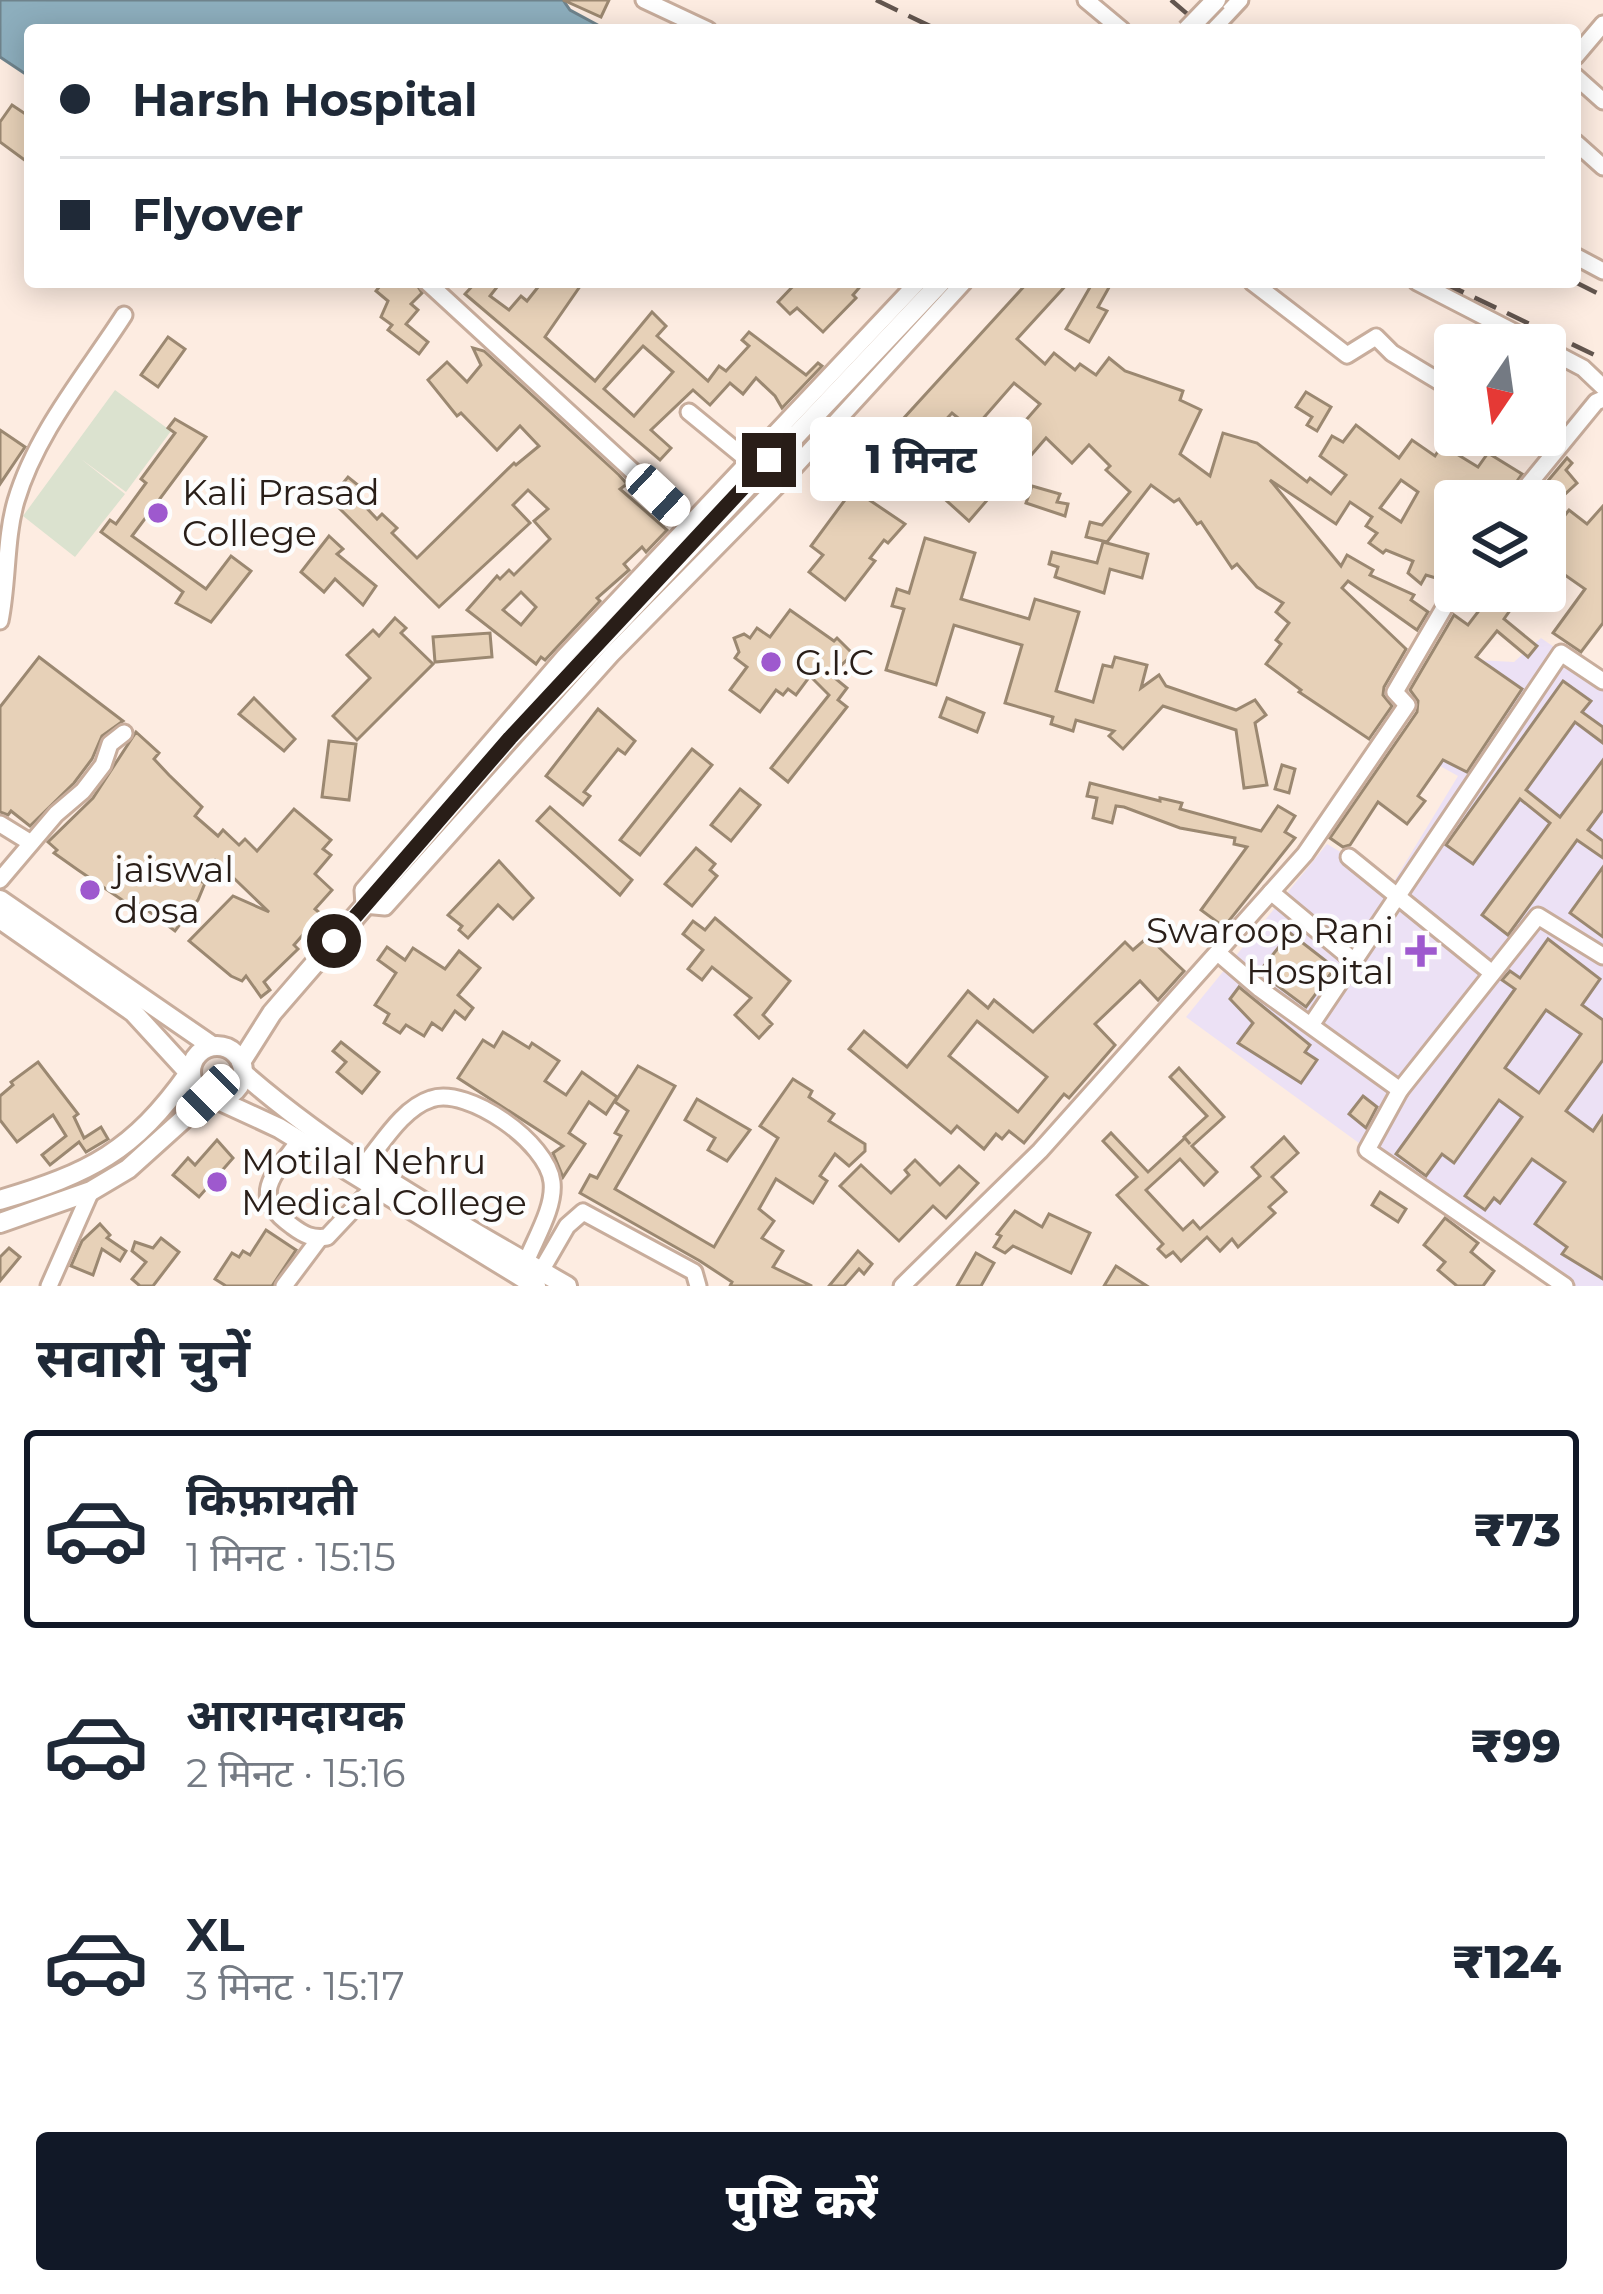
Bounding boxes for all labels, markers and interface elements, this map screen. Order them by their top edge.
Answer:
text: Harsh Hospital [132,72,478,127]
text: Flyover [132,187,303,242]
north arrow [1434,324,1566,456]
map controls [1434,324,1566,612]
callout: 1 मिनट [811,418,1033,502]
route end [742,433,796,487]
text: 1 मिनट [865,435,977,483]
car [619,457,697,533]
place label: Kali Prasad College [182,470,380,555]
button: layers [1434,480,1566,612]
marker: Kali Prasad College [145,500,171,526]
place label: G.I.C [795,640,874,684]
marker: G.I.C [758,649,784,675]
place label: jaiswal dosa [110,847,234,932]
marker: jaiswal dosa [77,877,103,903]
place label: Swaroop Rani Hospital [1146,908,1394,993]
route start [307,914,361,968]
marker: Swaroop Rani Hospital [1405,935,1437,967]
car [170,1058,246,1134]
place label: Motilal Nehru Medical College [241,1139,527,1224]
marker: Motilal Nehru Medical College [204,1169,230,1195]
text: सवारी चुनें [36,1325,250,1391]
text: किफ़ायती [186,1471,357,1526]
icon: car [42,1475,150,1583]
text: ₹73 [1473,1502,1561,1557]
text: 1 मिनट · 15:15 [186,1533,396,1581]
text: आरामदायक [186,1687,404,1742]
icon: car [42,1691,150,1799]
text: ₹99 [1470,1718,1561,1773]
text: 2 मिनट · 15:16 [186,1749,406,1797]
icon: car [42,1907,150,2015]
text: XL [186,1907,244,1962]
text: ₹124 [1452,1934,1561,1989]
text: 3 मिनट · 15:17 [186,1962,405,2010]
button: पुष्टि करें [36,2132,1567,2270]

